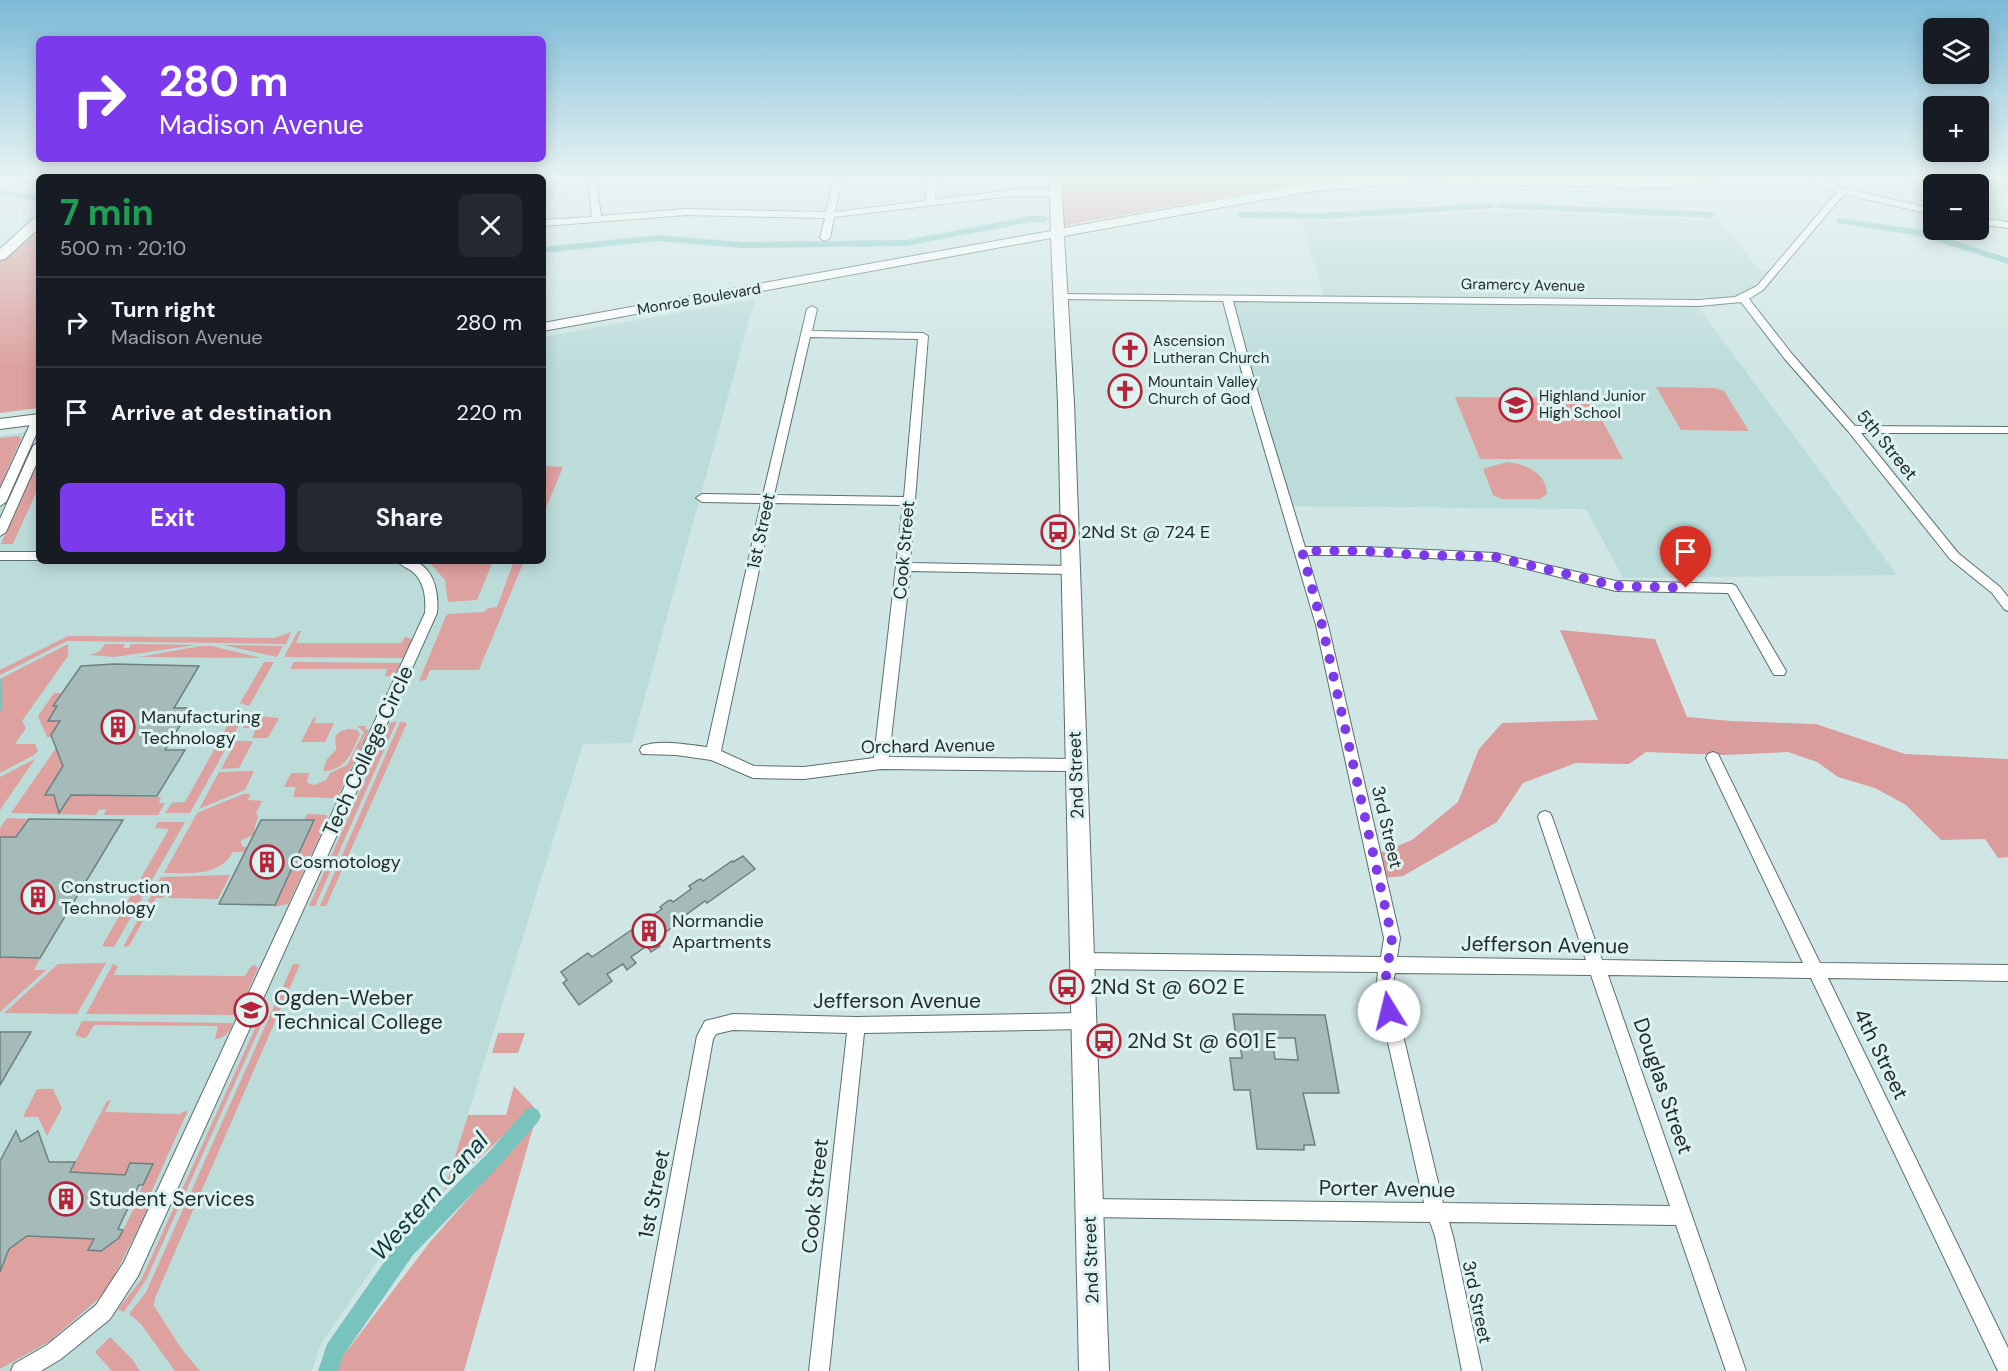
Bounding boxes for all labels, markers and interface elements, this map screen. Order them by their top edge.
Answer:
map controls [1923,18,1989,240]
button: layers [1923,18,1989,84]
text: 280 m [159,54,289,109]
icon: right [60,60,138,138]
button: + [1923,96,1989,162]
text: Madison Avenue [159,107,364,142]
button: − [1923,174,1989,240]
text: 7 min [60,189,154,236]
button: close [459,194,522,257]
text: 500 m · 20:10 [60,235,186,261]
street label: Gramercy Avenue [1461,274,1585,296]
street label: Monroe Boulevard [636,278,762,320]
text: Turn right [111,295,216,324]
icon: right [60,306,93,339]
text: 280 m [456,308,522,337]
text: Madison Avenue [111,324,263,350]
place label: Ascension Lutheran Church [1153,331,1269,368]
church icon: Ascension Lutheran Church [1112,332,1148,368]
place label: Mountain Valley Church of God [1148,372,1258,409]
church icon: Mountain Valley Church of God [1107,373,1143,409]
place label: Highland Junior High School [1539,386,1647,423]
school or university icon: Highland Junior High School [1498,387,1534,423]
icon: arrive [60,396,93,429]
text: Arrive at destination [111,398,332,427]
text: 220 m [456,398,522,427]
street label: 5th Street [1851,405,1923,485]
button: Exit [60,483,285,552]
button: Share [297,483,522,552]
street label: 1st Street [741,491,781,571]
street label: Cook Street [888,500,920,600]
bus stop icon: 2Nd St @ 724 E [1040,514,1076,550]
place label: 2Nd St @ 724 E [1081,520,1210,544]
pin [1660,526,1711,588]
icon: arrive [1669,535,1702,568]
street label: Tech College Circle [316,661,420,841]
place label: Manufacturing Technology [141,705,261,750]
building icon: Manufacturing Technology [100,709,136,745]
street label: 2nd Street [1062,731,1090,819]
street label: Orchard Avenue [861,733,995,759]
street label: 3rd Street [1366,783,1408,871]
building icon: Cosmotology [249,844,285,880]
place label: Cosmotology [290,850,401,874]
place label: Construction Technology [61,875,170,920]
building icon: Construction Technology [20,879,56,915]
place label: Normandie Apartments [672,909,771,954]
building icon: Normandie Apartments [631,913,667,949]
street label: Jefferson Avenue [1461,930,1629,960]
bus stop icon: 2Nd St @ 602 E [1049,969,1085,1005]
place label: 2Nd St @ 602 E [1090,973,1245,1001]
position arrow [1357,979,1421,1043]
place label: Ogden-Weber Technical College [274,984,443,1036]
street label: Jefferson Avenue [813,987,981,1015]
school or university icon: Ogden-Weber Technical College [233,992,269,1028]
street label: 4th Street [1847,1004,1915,1104]
street label: Douglas Street [1627,1014,1699,1158]
bus stop icon: 2Nd St @ 601 E [1086,1023,1122,1059]
place label: 2Nd St @ 601 E [1127,1027,1277,1055]
water label: Western Canal [363,1125,495,1267]
street label: Cook Street [795,1137,835,1255]
street label: 1st Street [632,1147,676,1241]
street label: Porter Avenue [1319,1174,1455,1204]
building icon: Student Services [48,1181,84,1217]
place label: Student Services [89,1185,255,1213]
street label: 2nd Street [1077,1216,1105,1304]
street label: 3rd Street [1457,1258,1497,1346]

